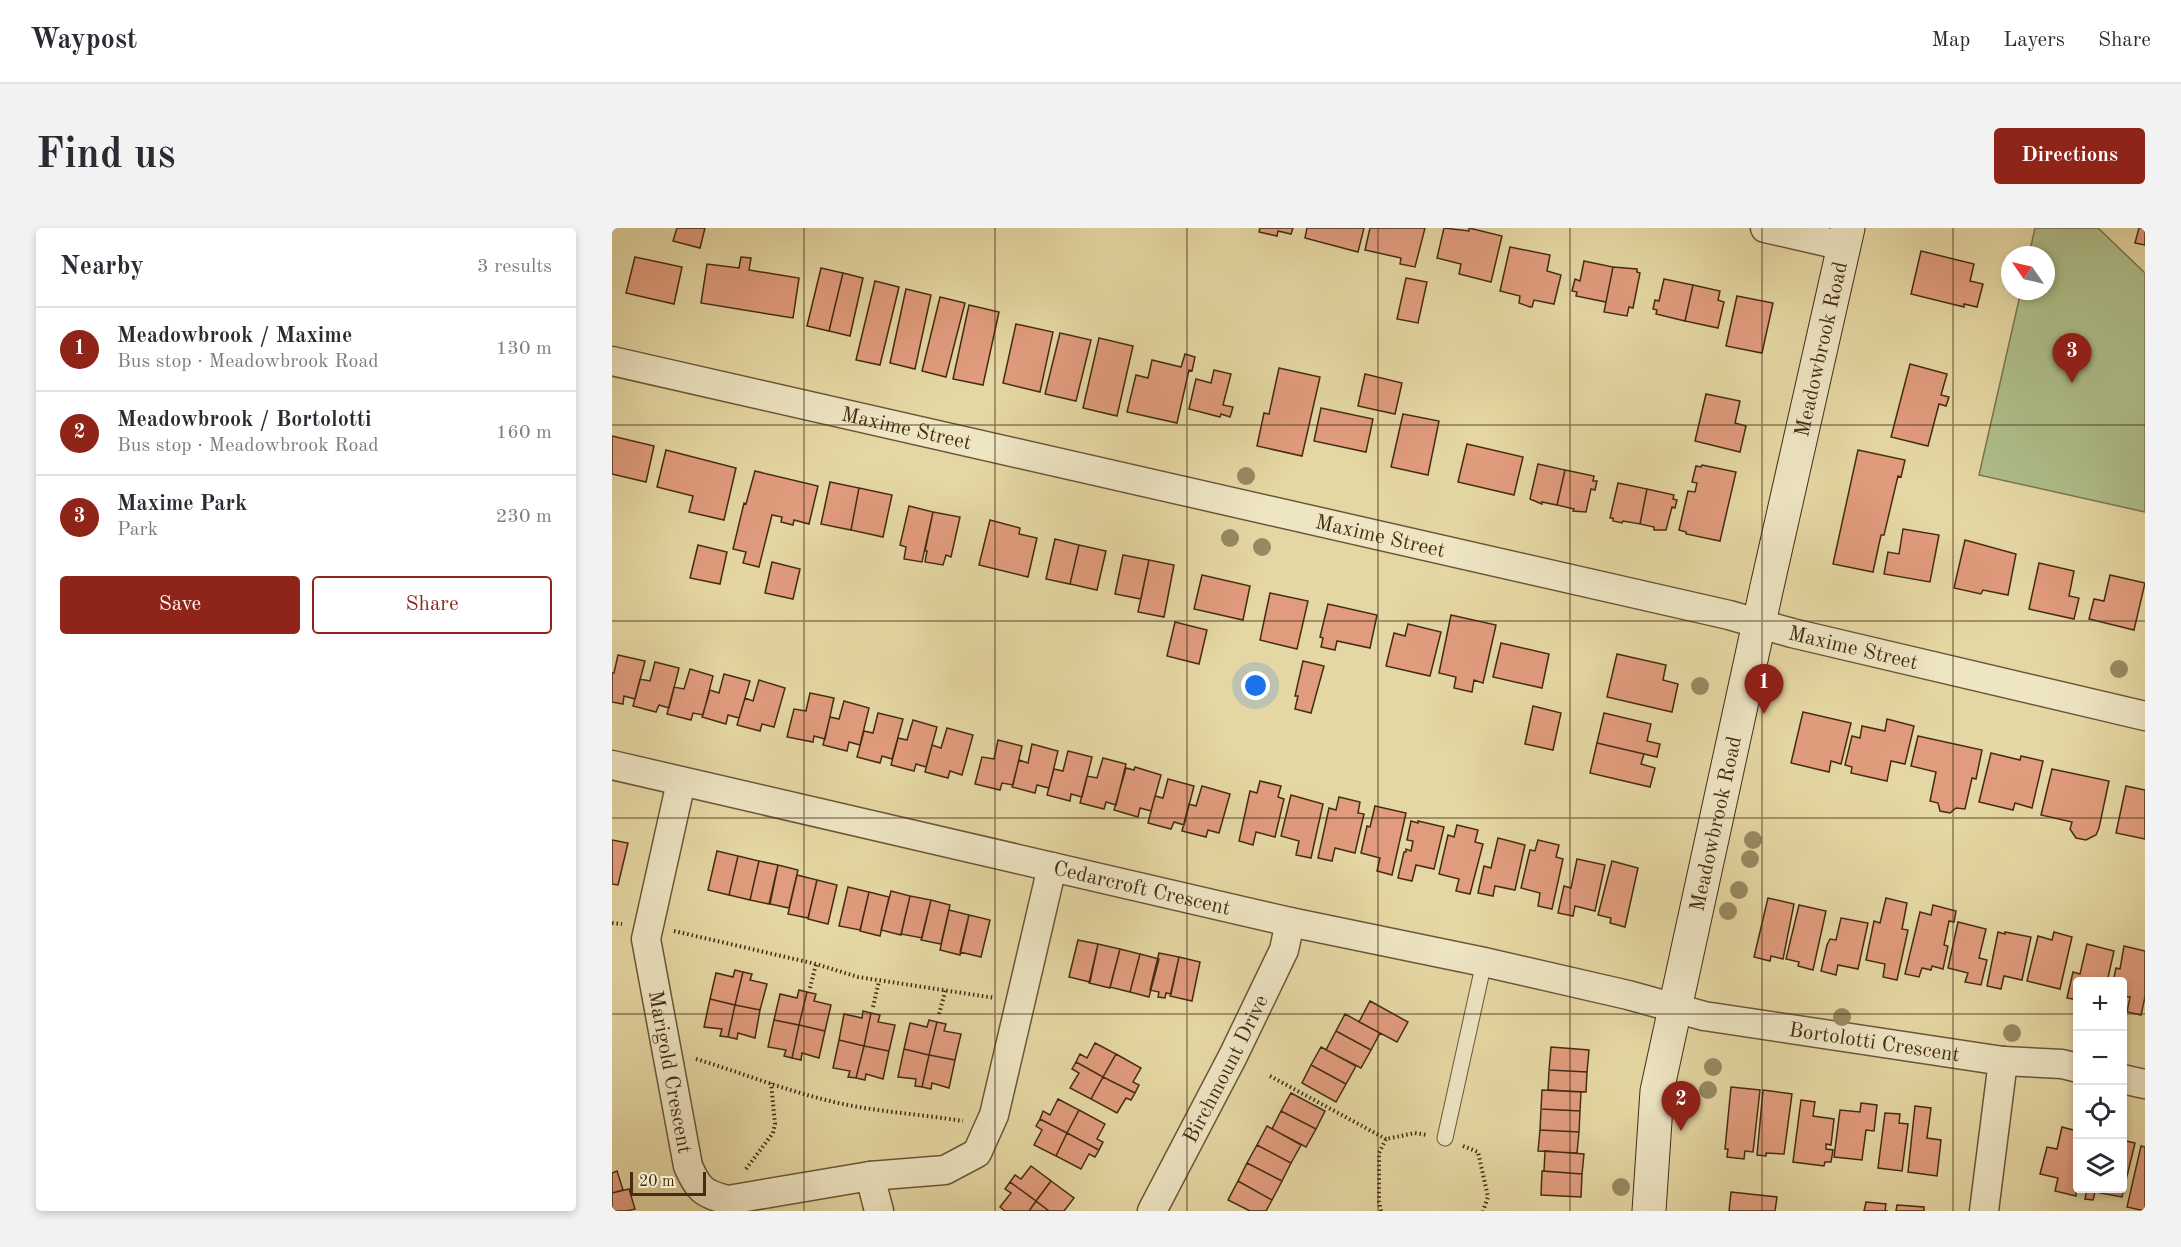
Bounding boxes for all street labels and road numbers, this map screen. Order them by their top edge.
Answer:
street label: Meadowbrook Road [1792,260,1852,439]
street label: Maxime Street [839,404,973,454]
street label: Maxime Street [1313,512,1447,562]
street label: Maxime Street [1786,623,1920,674]
street label: Meadowbrook Road [1687,734,1746,913]
street label: Cedarcroft Crescent [1051,859,1232,920]
street label: Marigold Crescent [644,989,695,1155]
street label: Birchmount Drive [1180,992,1273,1147]
street label: Bortolotti Crescent [1787,1020,1961,1066]

